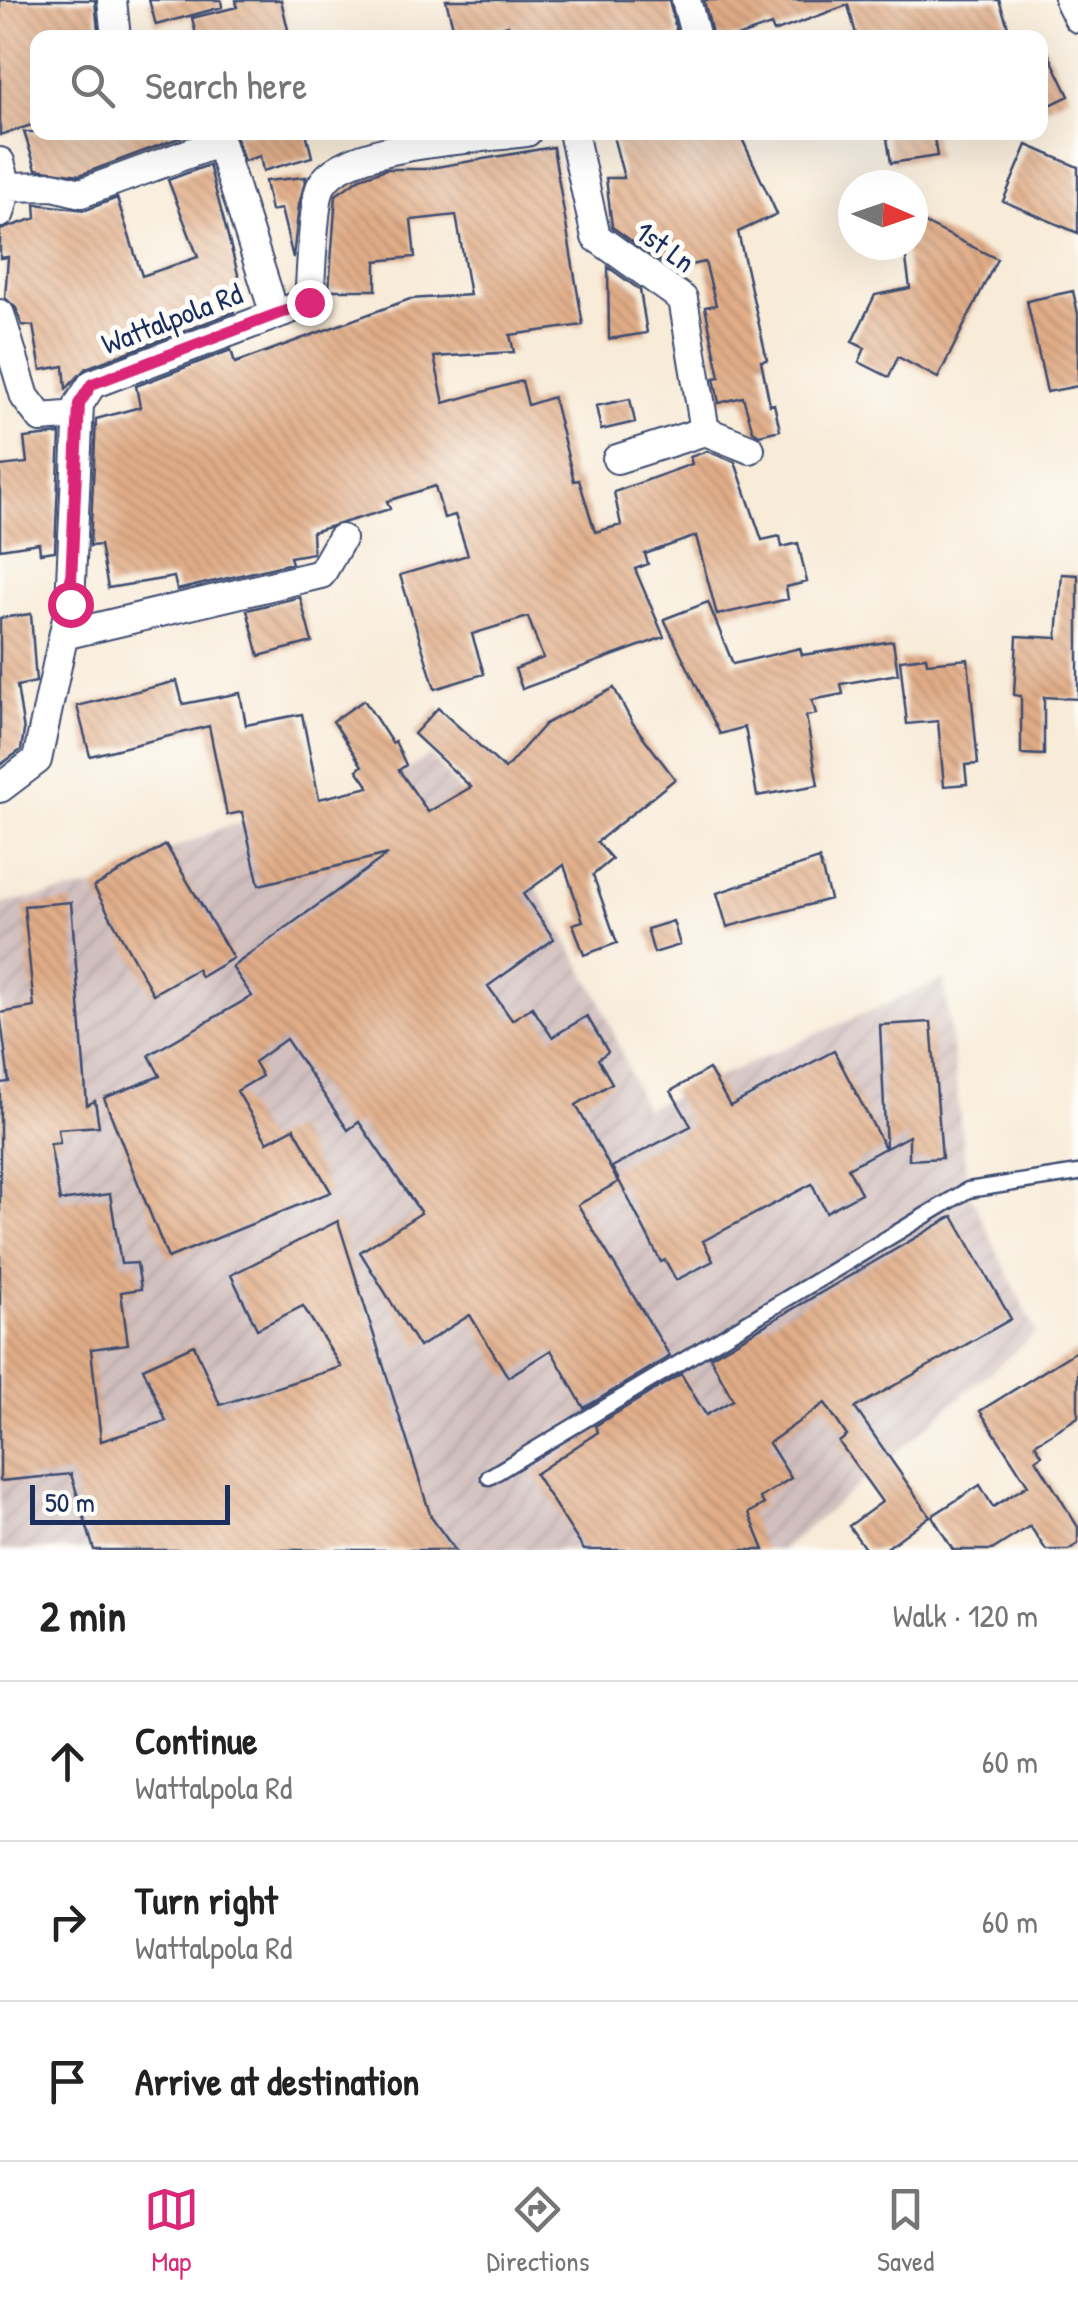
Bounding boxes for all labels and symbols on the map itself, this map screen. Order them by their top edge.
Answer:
north arrow [838,170,928,260]
street label: 1st Ln [628,211,703,281]
street label: Wattalpola Rd [96,273,248,363]
route end [287,280,333,326]
route start [48,582,94,628]
scale bar [30,1480,230,1524]

